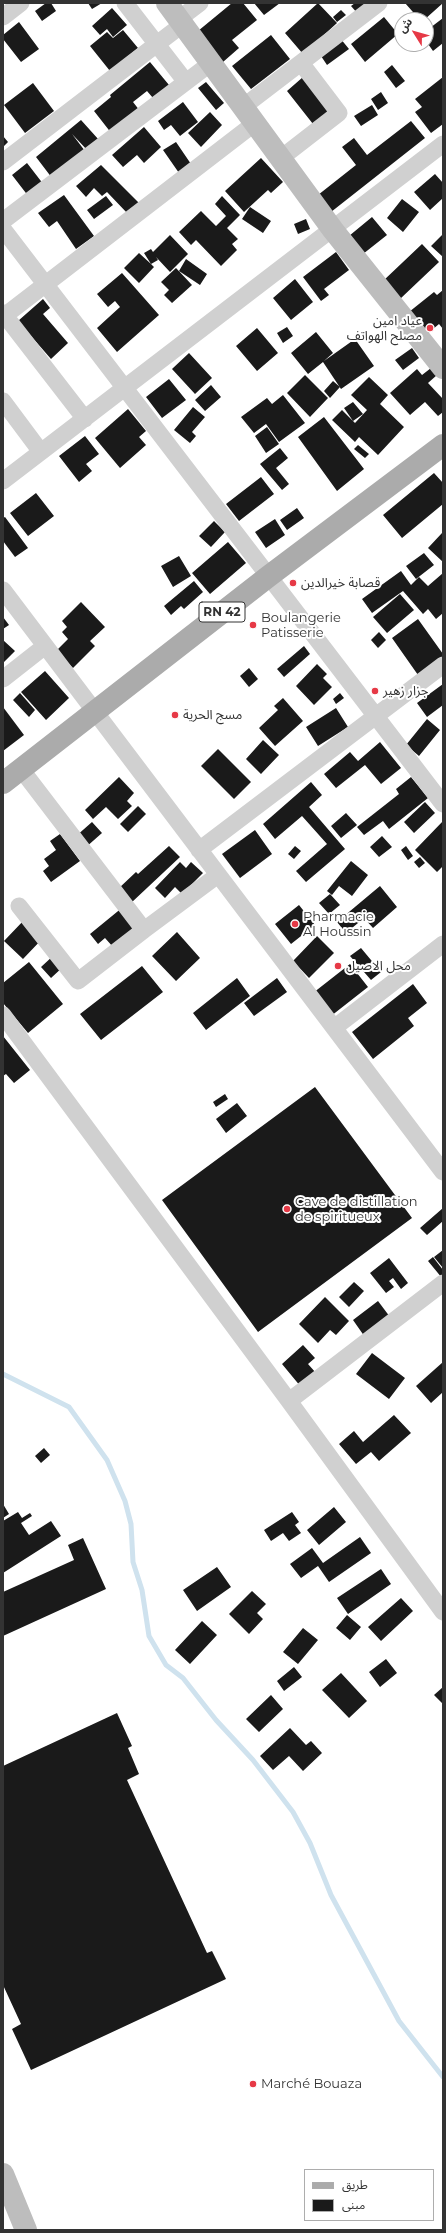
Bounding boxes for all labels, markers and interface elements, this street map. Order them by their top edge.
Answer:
north arrow [394,12,434,52]
text: ش [395,15,415,36]
place label: عياد امين مصلح الهواتف [347,313,422,344]
marker: عياد امين مصلح الهواتف [425,323,435,333]
place label: قصابة خيرالدين [301,575,380,591]
marker: قصابة خيرالدين [288,578,298,588]
road number: RN 42 [199,602,245,622]
place label: Boulangerie Patisserie [261,610,341,641]
marker: Boulangerie Patisserie [248,620,258,630]
place label: جزار زهير [383,683,428,699]
marker: جزار زهير [370,686,380,696]
place label: مسج الحرية [183,707,242,723]
marker: مسج الحرية [170,710,180,720]
place label: Pharmacie Al Houssin [303,909,374,940]
marker: Pharmacie Al Houssin [290,919,300,929]
place label: محل الاصيل [346,958,411,974]
marker: محل الاصيل [333,961,343,971]
place label: Cave de distillation de spiritueux [295,1194,418,1225]
marker: Cave de distillation de spiritueux [282,1204,292,1214]
place label: Marché Bouaza [261,2076,362,2092]
marker: Marché Bouaza [248,2079,258,2089]
legend [304,2169,434,2221]
text: طريق [342,2177,368,2192]
text: مبنى [342,2197,365,2212]

